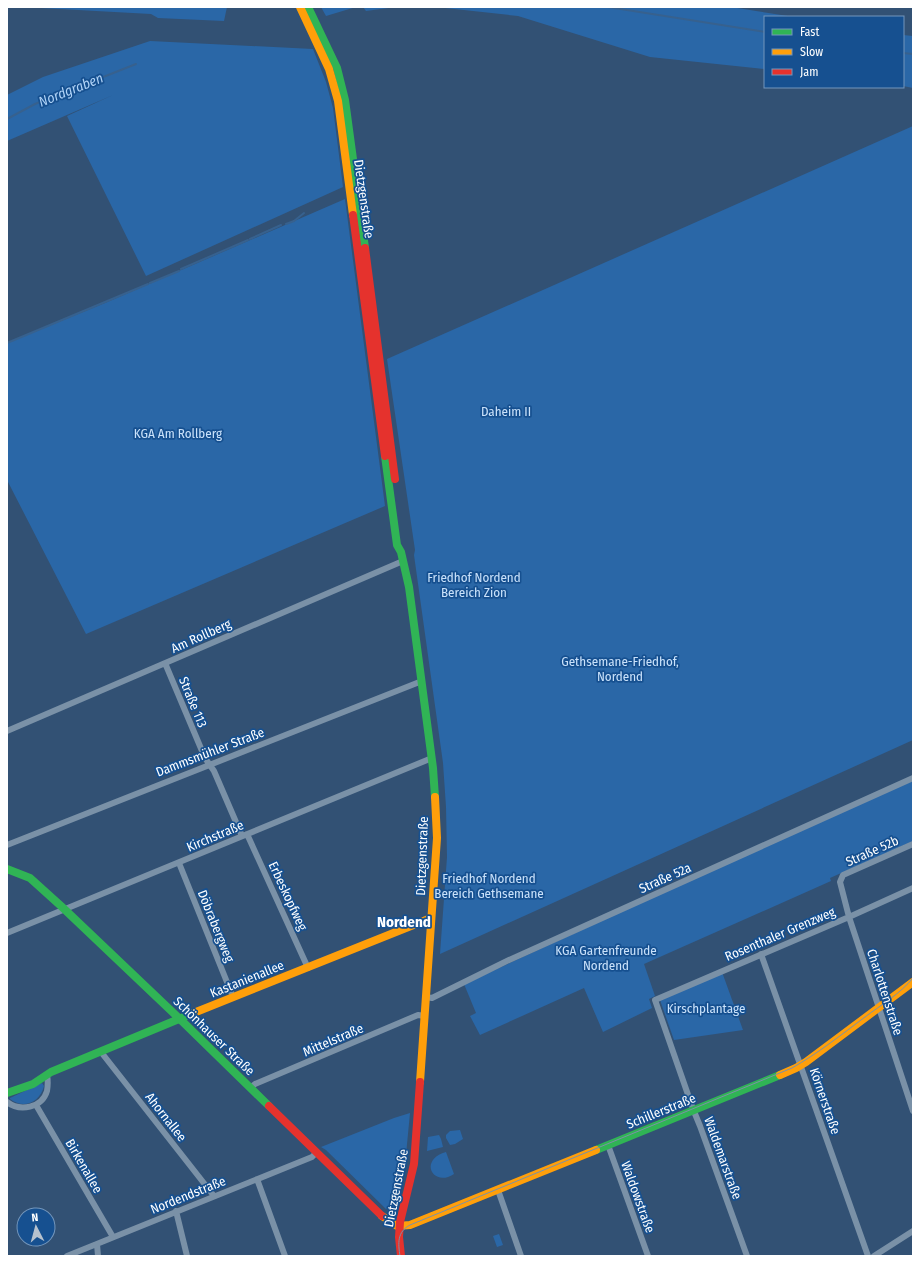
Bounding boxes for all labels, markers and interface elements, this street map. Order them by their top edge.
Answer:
legend [764,16,904,88]
text: Fast [800,25,819,39]
text: Slow [800,45,823,59]
text: Jam [800,65,818,79]
water label: Nordgraben [36,69,106,111]
street label: Dietzgenstraße [351,159,377,239]
park label: Daheim II [481,404,531,419]
park label: KGA Am Rollberg [134,426,223,441]
park label: Friedhof Nordend Bereich Zion [427,570,521,600]
street label: Am Rollberg [169,616,234,656]
park label: Gethsemane-Friedhof, Nordend [561,654,679,684]
street label: Straße 113 [176,674,210,730]
street label: Dammsmühler Straße [154,724,266,780]
street label: Dietzgenstraße [413,816,431,896]
street label: Kirchstraße [184,817,246,855]
street label: Straße 52b [843,833,901,869]
street label: Erbeskopfweg [266,859,311,934]
street label: Straße 52a [637,860,693,896]
park label: Friedhof Nordend Bereich Gethsemane [434,871,544,901]
street label: Döbrabergweg [195,888,238,965]
street label: Rosenthaler Grenzweg [723,904,838,964]
district label: Nordend [377,913,431,931]
park label: KGA Gartenfreunde Nordend [555,943,657,973]
street label: Charlottenstraße [864,947,906,1037]
street label: Kastanienallee [208,957,286,1001]
street label: Schönhauser Straße [170,994,258,1078]
park label: Kirschplantage [667,1001,745,1016]
street label: Mittelstraße [300,1021,366,1059]
street label: Körnerstraße [807,1066,843,1136]
street label: Ahornallee [142,1090,190,1144]
street label: Schillerstraße [624,1090,698,1132]
street label: Waldemarstraße [701,1115,745,1201]
street label: Birkenallee [62,1136,106,1196]
street label: Dietzgenstraße [381,1148,411,1228]
street label: Waldowstraße [618,1159,658,1235]
street label: Nordendstraße [148,1173,228,1217]
north arrow [16,1207,56,1247]
text: N [31,1211,39,1224]

